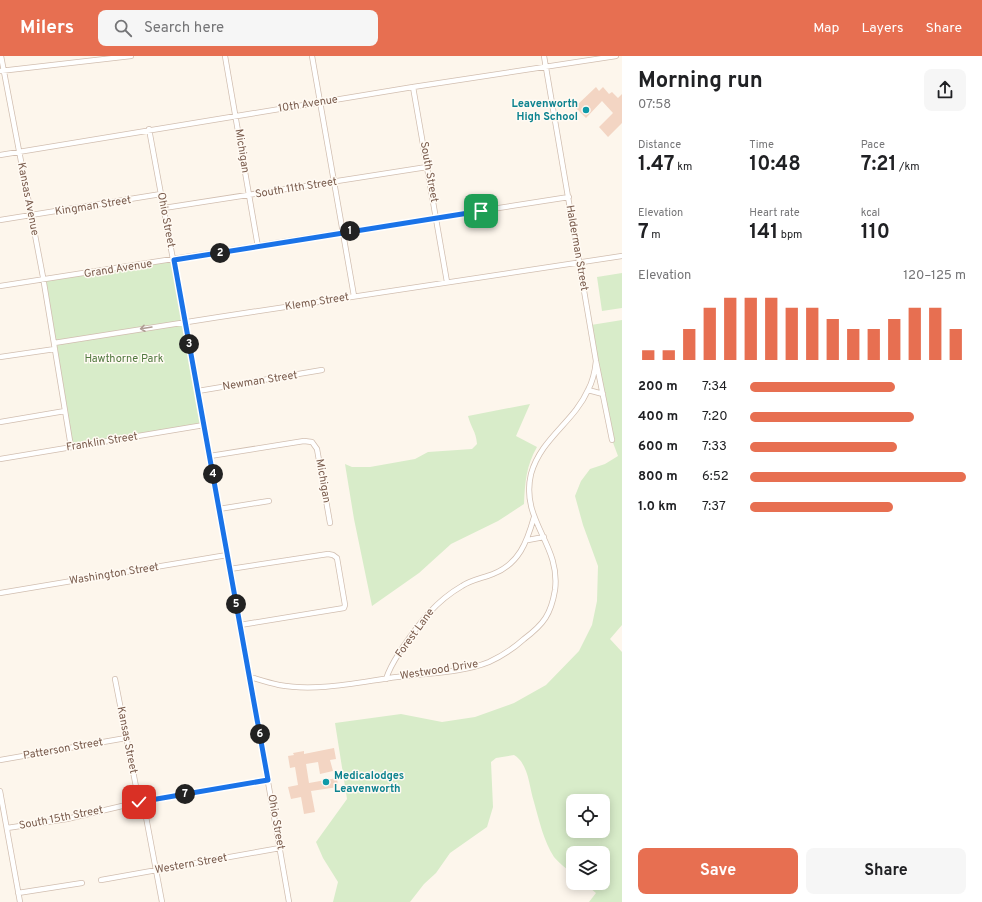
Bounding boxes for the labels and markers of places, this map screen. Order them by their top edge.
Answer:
place label: Leavenworth High School [512,97,578,124]
marker: Leavenworth High School [581,105,591,115]
pin [464,194,498,228]
pin: 1 [340,221,360,241]
pin: 2 [210,243,230,263]
pin: 3 [179,334,199,354]
pin: 4 [203,464,223,484]
pin: 5 [226,594,246,614]
pin: 6 [250,724,270,744]
place label: Medicalodges Leavenworth [334,769,404,796]
marker: Medicalodges Leavenworth [321,777,331,787]
pin: 7 [175,784,195,804]
pin [122,785,156,819]

